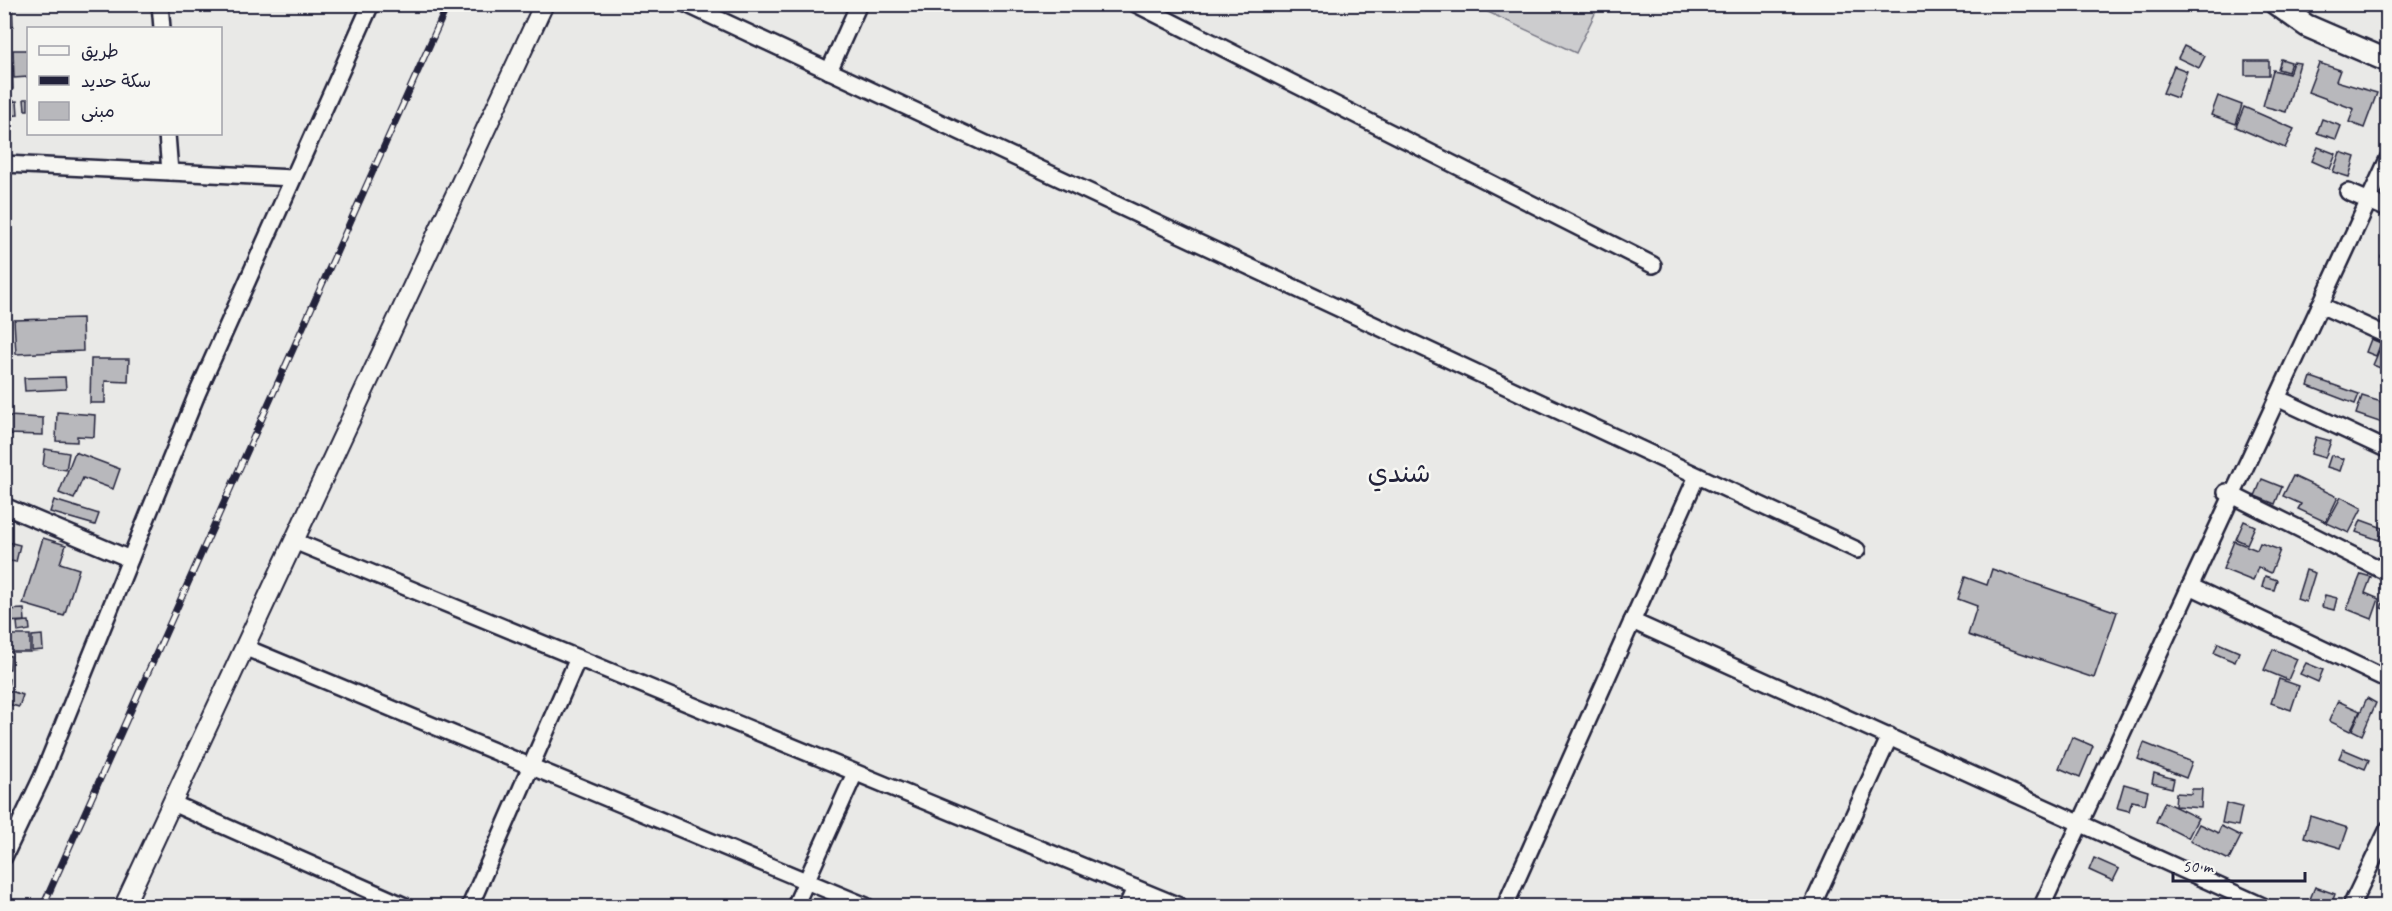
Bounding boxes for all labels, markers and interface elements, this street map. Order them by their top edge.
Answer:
legend [27,27,222,135]
text: طريق [81,40,119,62]
text: سكة حديد [81,70,151,92]
text: مبنى [81,100,115,122]
district label: شندي [1367,456,1431,492]
scale bar [2173,845,2305,883]
text: 50 m [2182,855,2215,877]

